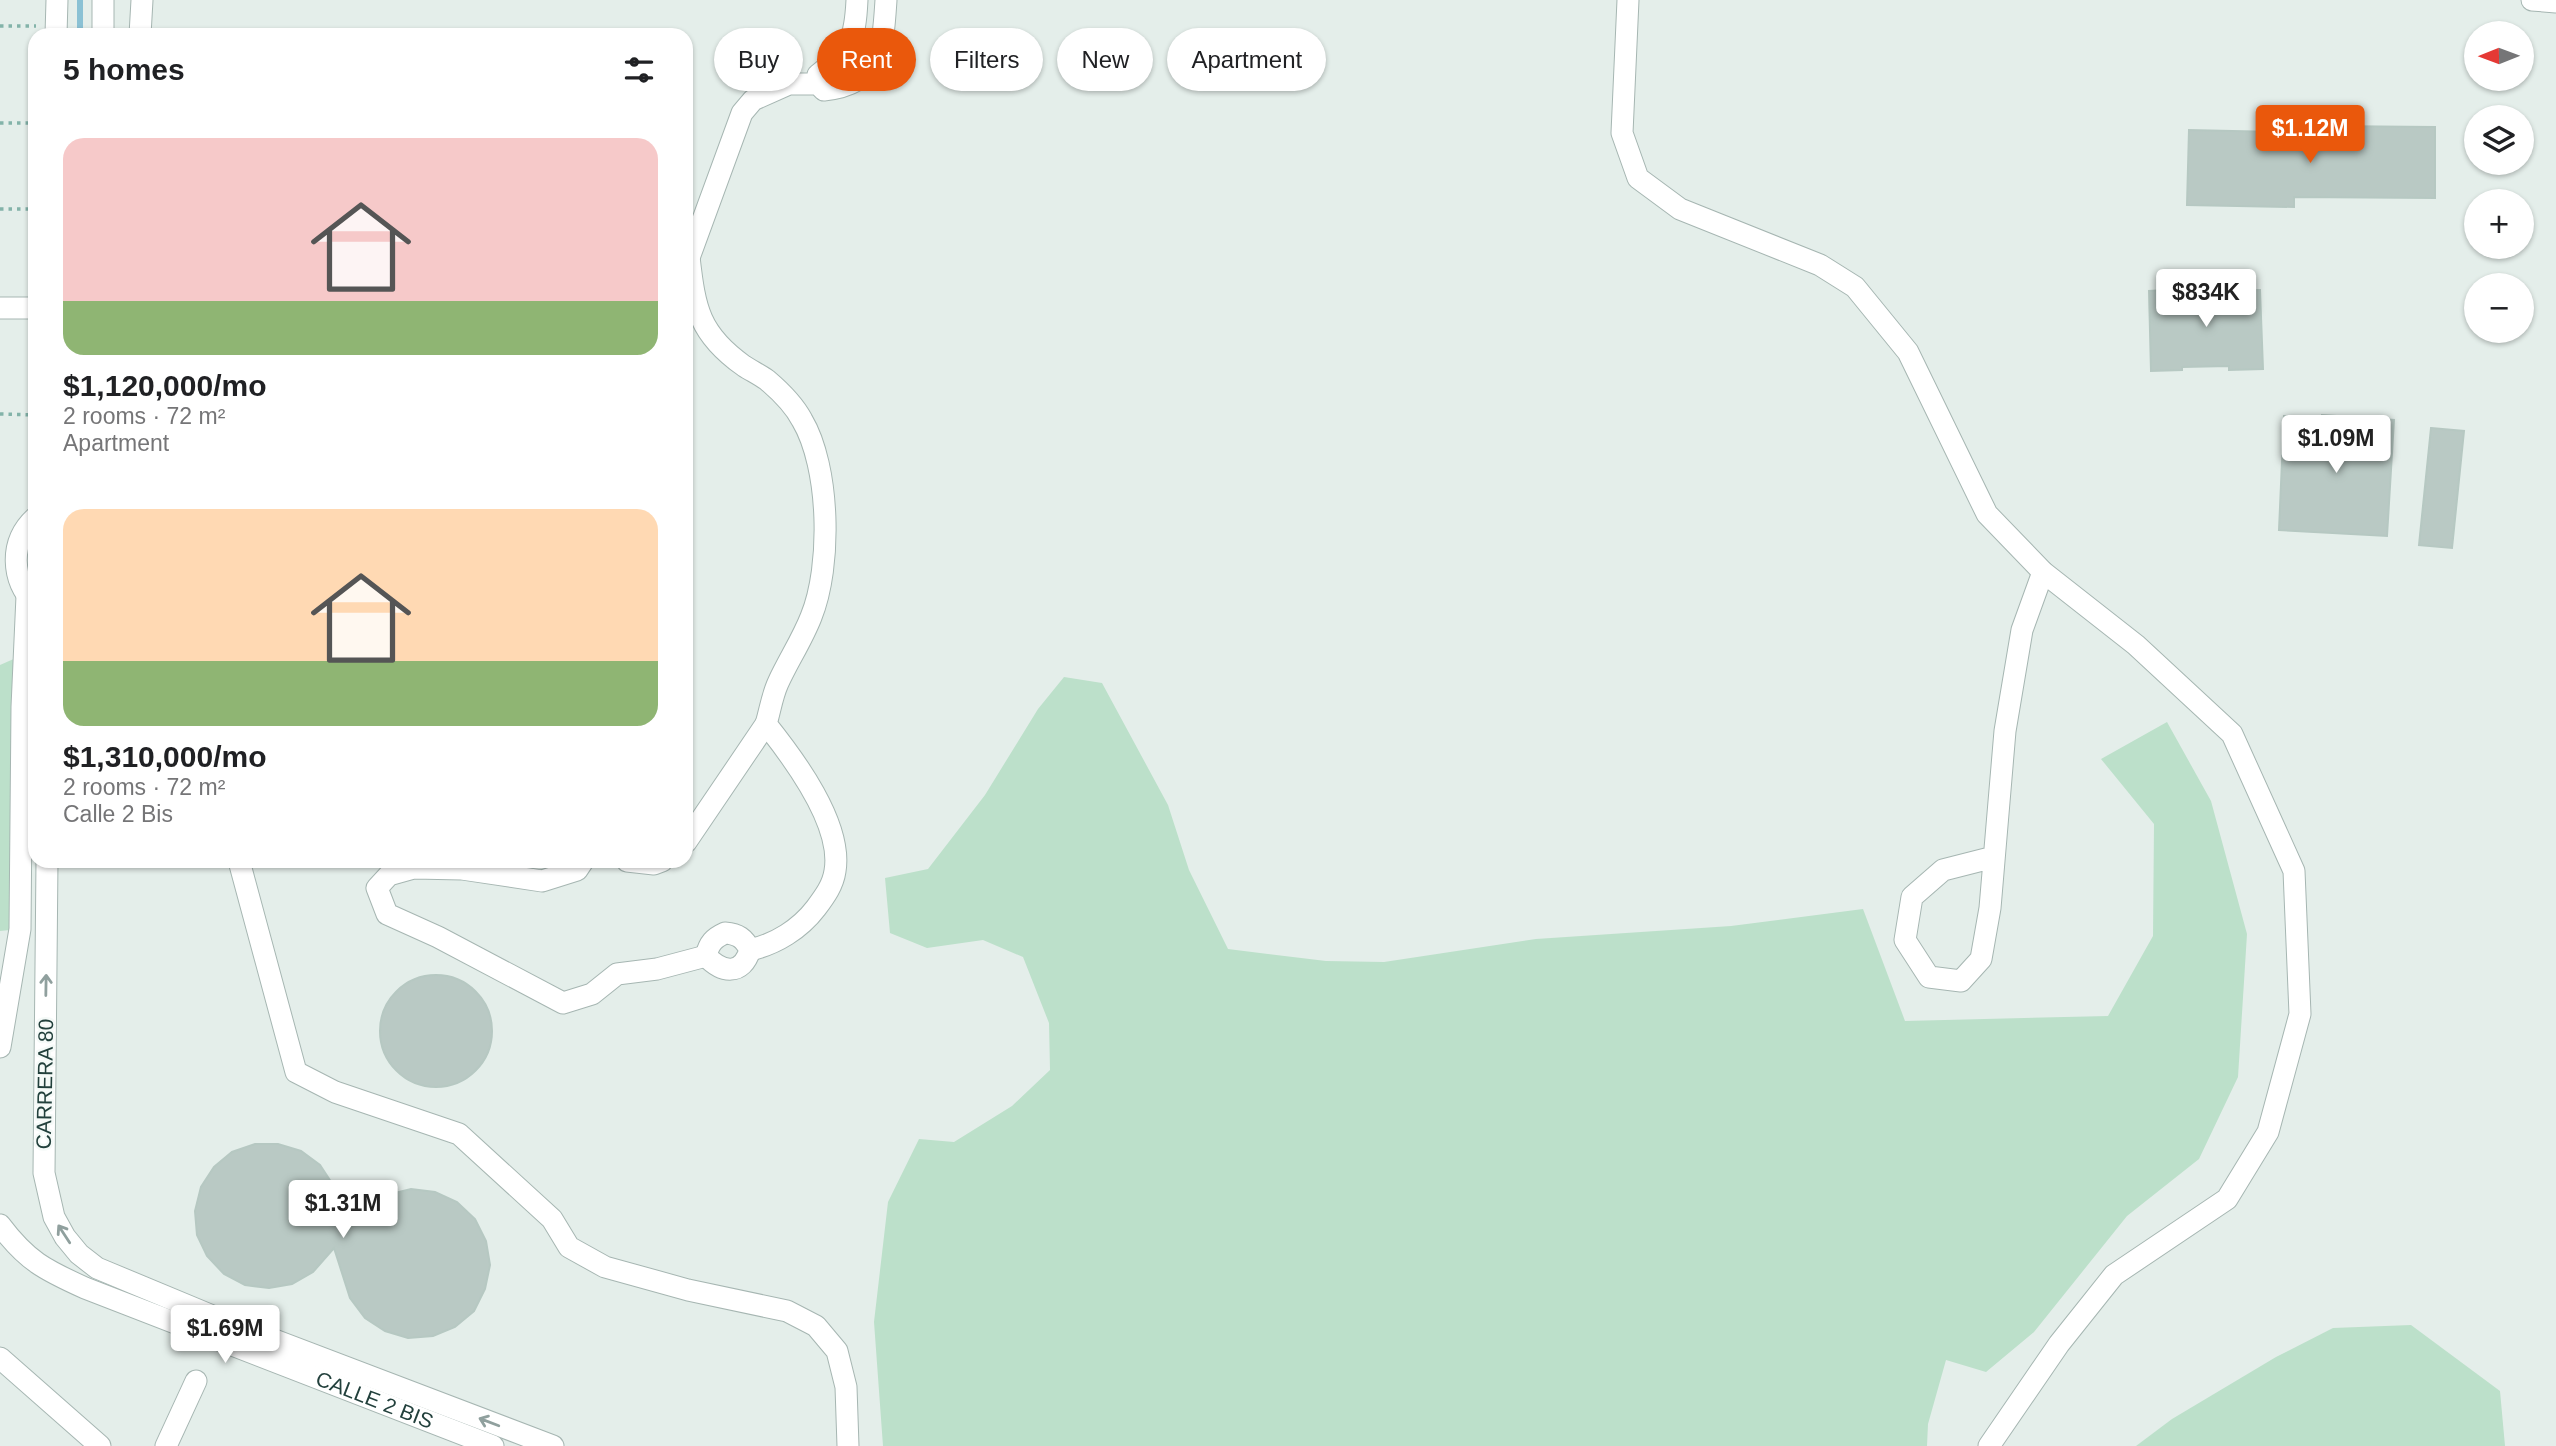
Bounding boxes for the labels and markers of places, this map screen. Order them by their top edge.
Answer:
pin: $1.12M [2253,106,2367,165]
pin: $834K [2157,270,2255,329]
pin: $1.09M [2279,416,2393,475]
pin: $1.31M [286,1180,400,1240]
pin: $1.69M [168,1306,282,1365]

